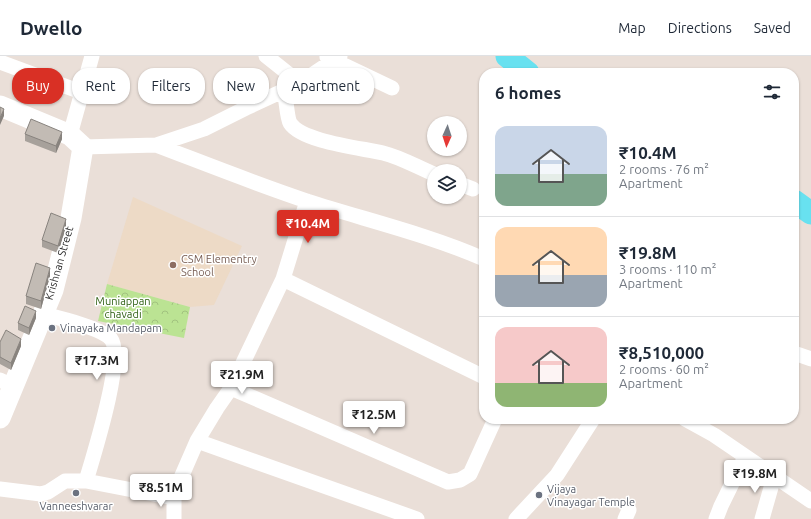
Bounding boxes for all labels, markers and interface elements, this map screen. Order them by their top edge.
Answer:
text: Dwello [20,17,82,39]
text: Map [618,20,646,36]
text: Directions [668,20,732,36]
text: Saved [754,20,791,36]
chip: Buy [12,68,64,104]
chip: Rent [72,68,130,104]
chip: Filters [138,68,205,104]
chip: New [213,68,269,104]
chip: Apartment [277,68,374,104]
icon: filters [761,81,783,103]
text: 6 homes [495,83,561,102]
north arrow [427,116,467,156]
map controls [427,116,467,204]
icon: home [527,142,575,190]
text: ₹10.4M [619,143,677,162]
text: 2 rooms · 76 m² [619,162,709,176]
button: layers [427,164,467,204]
text: Apartment [619,176,683,190]
pin: ₹10.4M [275,210,341,244]
text: ₹10.4M [286,216,330,230]
street label: Krishnan Street [43,224,75,301]
icon: home [527,243,575,291]
text: ₹19.8M [619,243,677,262]
place label: CSM Elementry School [181,253,257,278]
marker: CSM Elementry School [168,260,178,270]
text: 3 rooms · 110 m² [619,262,716,276]
text: Apartment [619,276,683,290]
park label: Muniappan chavadi [95,295,151,320]
place label: Vinayaka Mandapam [60,322,162,334]
marker: Vinayaka Mandapam [47,323,57,333]
icon: home [527,343,575,391]
text: ₹8,510,000 [619,343,704,362]
pin: ₹17.3M [64,347,130,381]
text: ₹17.3M [75,353,119,367]
pin: ₹21.9M [209,361,275,395]
text: 2 rooms · 60 m² [619,362,709,376]
text: ₹21.9M [220,367,264,381]
text: Apartment [619,376,683,390]
pin: ₹12.5M [341,401,407,435]
text: ₹12.5M [352,407,396,421]
pin: ₹19.8M [722,460,788,494]
text: ₹19.8M [733,466,777,480]
pin: ₹8.51M [128,474,194,508]
text: ₹8.51M [139,480,183,494]
place label: Vijaya Vinayagar Temple [547,483,635,508]
marker: Vanneeshvarar [71,488,81,498]
marker: Vijaya Vinayagar Temple [534,490,544,500]
place label: Vanneeshvarar [39,500,113,512]

